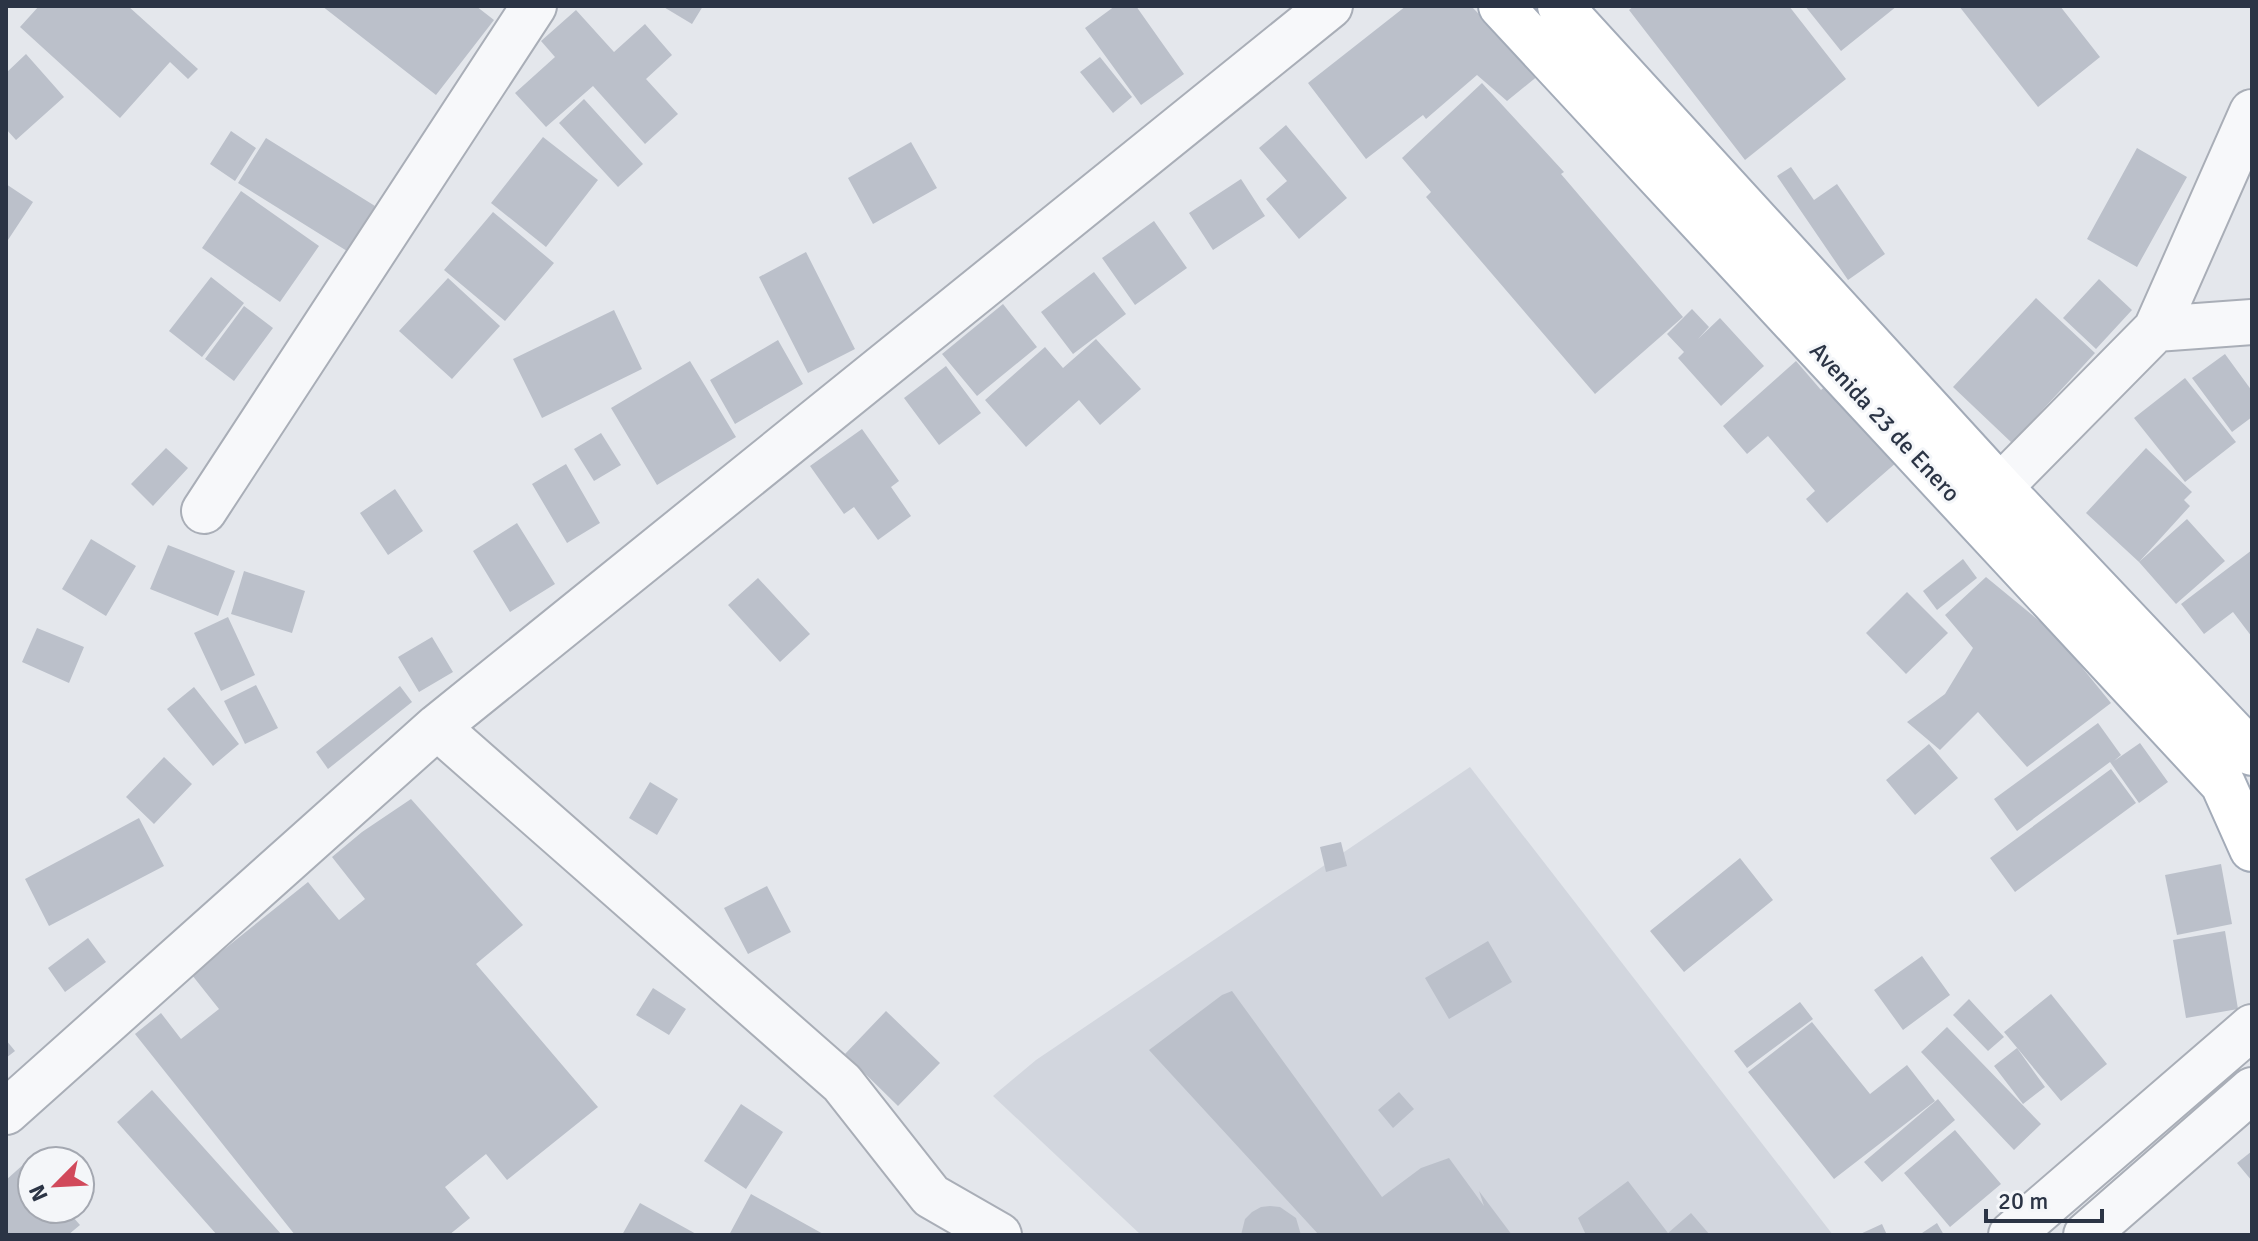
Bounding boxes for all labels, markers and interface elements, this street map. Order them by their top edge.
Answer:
street label: Avenida 23 de Enero [1803,336,1967,508]
north arrow [16,1145,96,1225]
scale bar [1986,1173,2102,1223]
text: N [23,1180,54,1205]
text: 20 m [1998,1186,2048,1216]

